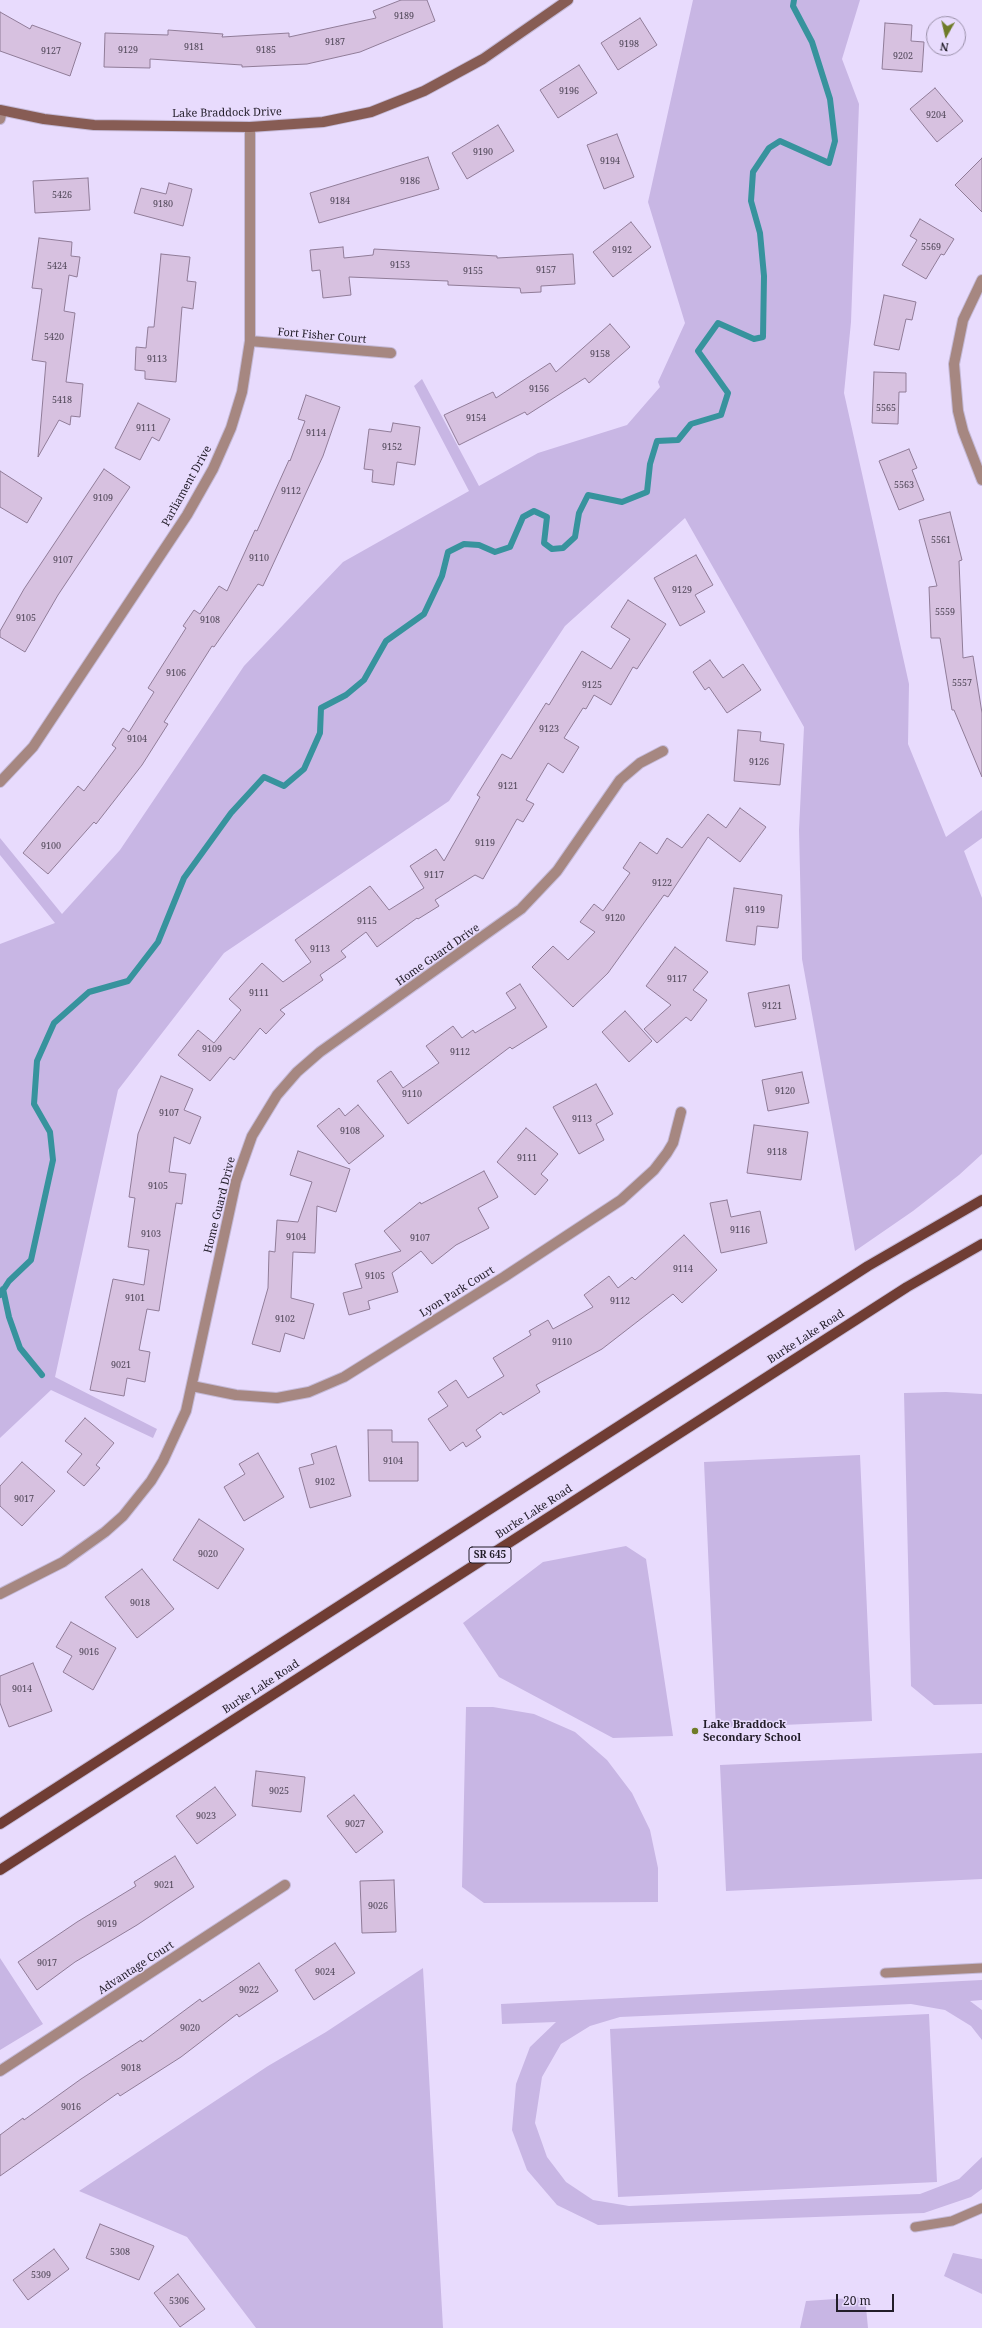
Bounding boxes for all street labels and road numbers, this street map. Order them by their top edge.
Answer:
street label: Lake Braddock Drive [172,105,282,121]
street label: Fort Fisher Court [277,326,367,346]
street label: Parliament Drive [159,443,215,529]
street label: Home Guard Drive [394,921,482,989]
street label: Home Guard Drive [202,1155,238,1255]
street label: Lyon Park Court [417,1264,497,1320]
street label: Burke Lake Road [765,1307,847,1367]
street label: Burke Lake Road [493,1482,575,1542]
road number: SR 645 [469,1547,511,1563]
street label: Burke Lake Road [220,1657,302,1717]
street label: Advantage Court [96,1939,176,1997]

